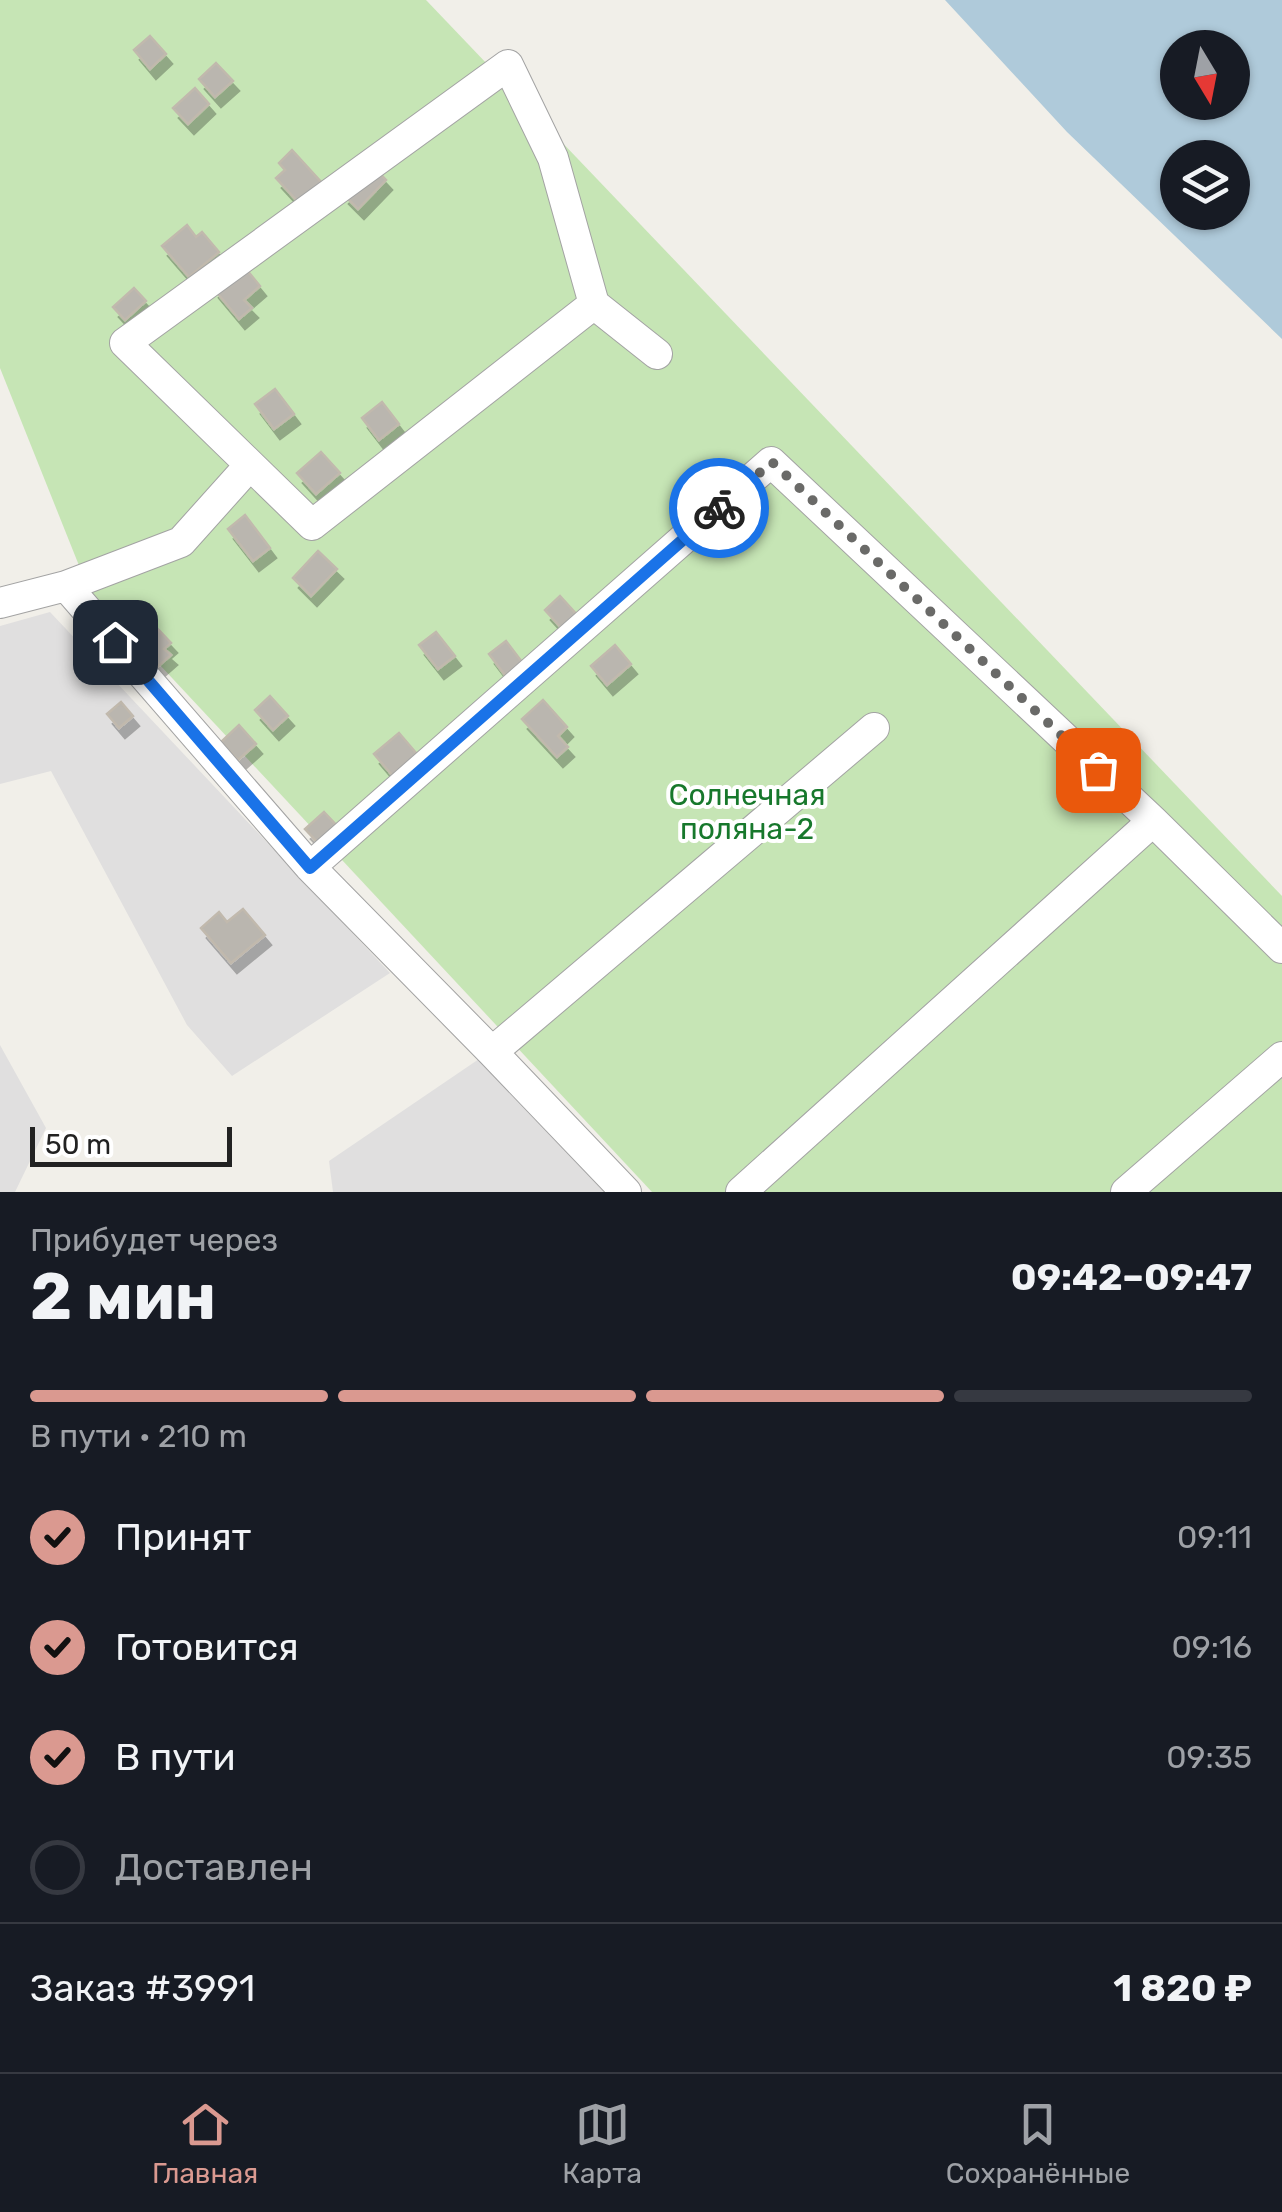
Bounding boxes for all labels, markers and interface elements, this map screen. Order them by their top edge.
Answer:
north arrow [1160,30,1250,120]
map controls [1160,30,1250,230]
button: layers [1160,140,1250,230]
courier [669,458,769,558]
icon: bike [692,481,747,536]
pin [73,600,158,685]
icon: home [88,615,143,670]
pin [1056,728,1141,813]
icon: bag [1071,743,1126,798]
park label: Солнечная поляна-2 [668,777,826,847]
scale bar [30,1122,232,1166]
text: 50 m [45,1128,111,1161]
text: Прибудет через [30,1221,278,1259]
text: 09:42–09:47 [1011,1254,1252,1300]
text: 2 мин [30,1258,216,1335]
text: В пути · 210 m [30,1417,247,1455]
icon: check [30,1510,85,1565]
text: Принят [115,1514,251,1560]
text: 09:11 [1177,1518,1252,1556]
icon: check [30,1620,85,1675]
text: Готовится [115,1624,299,1670]
text: 09:16 [1172,1628,1252,1666]
icon: check [30,1730,85,1785]
text: В пути [115,1734,236,1780]
text: 09:35 [1166,1738,1252,1776]
text: Доставлен [115,1844,313,1890]
text: Заказ #3991 [30,1965,255,2011]
text: 1 820 ₽ [1113,1965,1252,2011]
tab: Главная [152,2097,258,2190]
tab: Карта [562,2097,642,2190]
tab: Сохранённые [946,2097,1130,2190]

